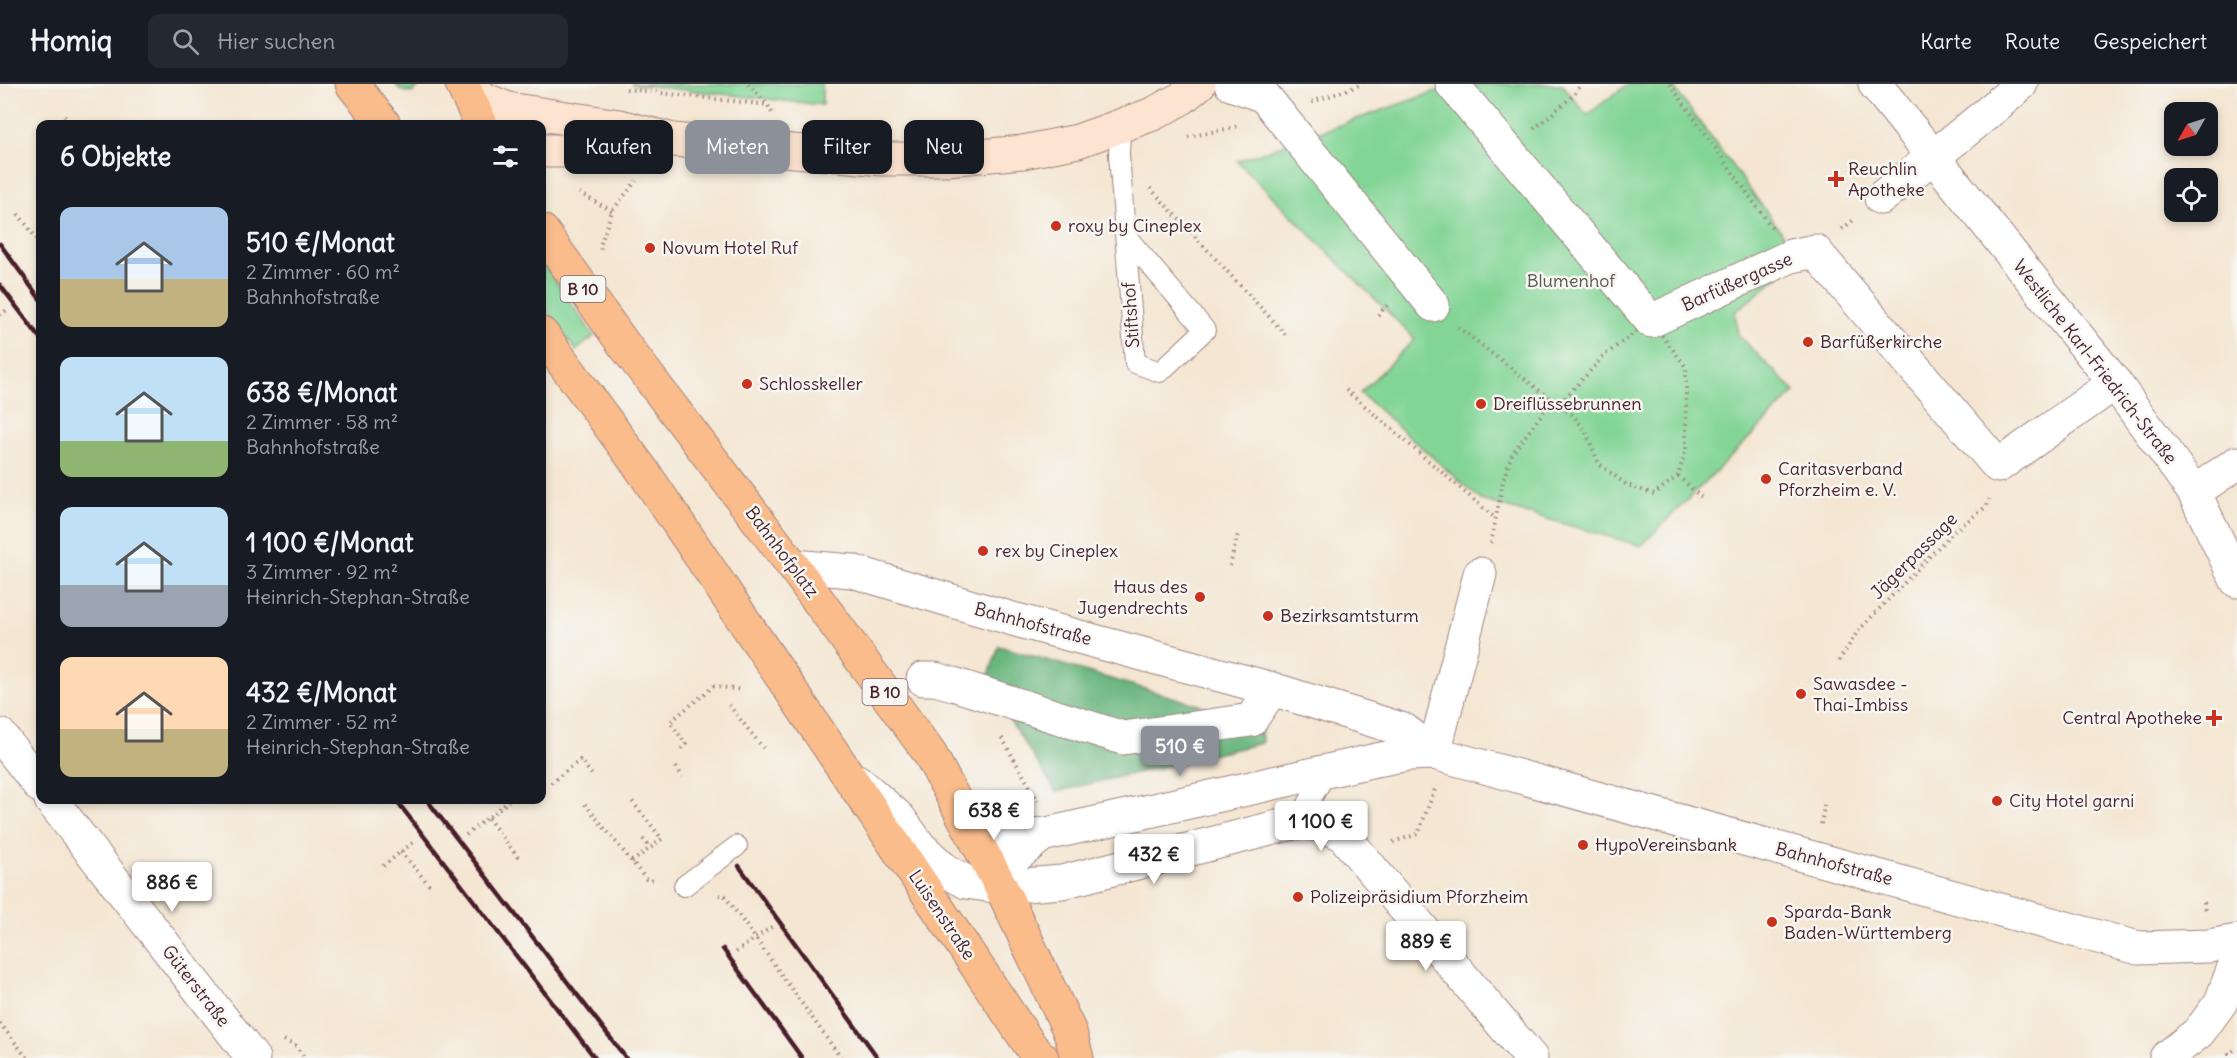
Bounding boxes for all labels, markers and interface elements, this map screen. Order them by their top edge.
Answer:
search box [148,14,568,68]
text: Homiq [30,23,112,59]
icon: search [169,25,202,58]
text: Hier suchen [217,27,335,55]
text: Karte [1920,28,1972,55]
text: Route [2005,28,2060,55]
text: Gespeichert [2093,28,2207,55]
north arrow [2164,102,2218,156]
map controls [2164,102,2218,222]
chip: Kaufen [564,120,673,174]
chip: Mieten [685,120,790,174]
chip: Filter [802,120,892,174]
chip: Neu [904,120,984,174]
text: 6 Objekte [60,140,171,173]
icon: filters [489,140,522,173]
place label: Reuchlin Apotheke [1848,157,1925,201]
button: locate [2164,168,2218,222]
marker: Reuchlin Apotheke [1829,172,1843,186]
place label: roxy by Cineplex [1068,214,1202,237]
marker: roxy by Cineplex [1049,219,1063,233]
text: 510 €/Monat [246,226,395,259]
icon: home [108,231,180,303]
place label: Novum Hotel Ruf [662,236,799,259]
marker: Novum Hotel Ruf [643,241,657,255]
street label: Barfüßergasse [1678,247,1796,316]
street label: Westliche Karl-Friedrich-Straße [2008,255,2182,469]
text: 2 Zimmer · 60 m² [246,259,400,284]
park label: Blumenhof [1527,269,1616,292]
road number: B 10 [560,276,606,302]
street label: Stiftshof [1117,280,1144,349]
text: Bahnhofstraße [246,284,380,309]
place label: Barfüßerkirche [1820,330,1942,353]
marker: Barfüßerkirche [1801,335,1815,349]
place label: Schlosskeller [759,372,864,395]
text: 638 €/Monat [246,376,397,409]
marker: Schlosskeller [740,377,754,391]
icon: home [108,381,180,453]
place label: Dreiflüssebrunnen [1493,392,1642,415]
marker: Dreiflüssebrunnen [1474,397,1488,411]
text: 2 Zimmer · 58 m² [246,409,398,434]
text: Bahnhofstraße [246,434,380,459]
place label: Caritasverband Pforzheim e. V. [1778,457,1903,501]
marker: Caritasverband Pforzheim e. V. [1759,472,1773,486]
street label: Bahnhofplatz [741,501,824,602]
street label: Jägerpassage [1865,507,1962,604]
text: 1 100 €/Monat [246,526,414,559]
icon: home [108,531,180,603]
place label: rex by Cineplex [995,539,1118,562]
marker: rex by Cineplex [976,544,990,558]
text: 3 Zimmer · 92 m² [246,559,398,584]
place label: Haus des Jugendrechts [1078,575,1188,619]
text: Heinrich-Stephan-Straße [246,584,470,609]
marker: Haus des Jugendrechts [1193,590,1207,604]
street label: Bahnhofstraße [972,597,1094,650]
place label: Bezirksamtsturm [1280,604,1419,627]
marker: Bezirksamtsturm [1261,609,1275,623]
place label: Sawasdee - Thai-Imbiss [1813,672,1908,716]
text: 432 €/Monat [246,676,397,709]
road number: B 10 [862,679,908,705]
icon: home [108,681,180,753]
marker: Sawasdee - Thai-Imbiss [1794,687,1808,701]
place label: Central Apotheke [2062,706,2202,729]
text: 2 Zimmer · 52 m² [246,709,398,734]
marker: Central Apotheke [2207,711,2221,725]
pin: 510 € [1138,726,1222,777]
text: 510 € [1155,733,1205,758]
text: Heinrich-Stephan-Straße [246,734,470,759]
place label: City Hotel garni [2009,789,2134,812]
pin: 638 € [952,790,1036,841]
marker: City Hotel garni [1990,794,2004,808]
text: 638 € [968,797,1020,822]
pin: 1 100 € [1266,801,1376,852]
text: 1 100 € [1289,808,1353,833]
place label: HypoVereinsbank [1595,833,1737,856]
pin: 432 € [1112,834,1196,885]
street label: Bahnhofstraße [1773,837,1895,890]
marker: HypoVereinsbank [1576,838,1590,852]
text: 432 € [1128,841,1180,866]
pin: 886 € [130,862,214,913]
street label: Luisenstraße [904,865,981,964]
text: 886 € [146,869,198,894]
place label: Polizeipräsidium Pforzheim [1310,885,1528,908]
marker: Polizeipräsidium Pforzheim [1291,890,1305,904]
place label: Sparda-Bank Baden-Württemberg [1784,900,1952,944]
marker: Sparda-Bank Baden-Württemberg [1765,915,1779,929]
pin: 889 € [1384,921,1468,972]
text: 889 € [1400,928,1452,953]
street label: Güterstraße [157,940,236,1031]

